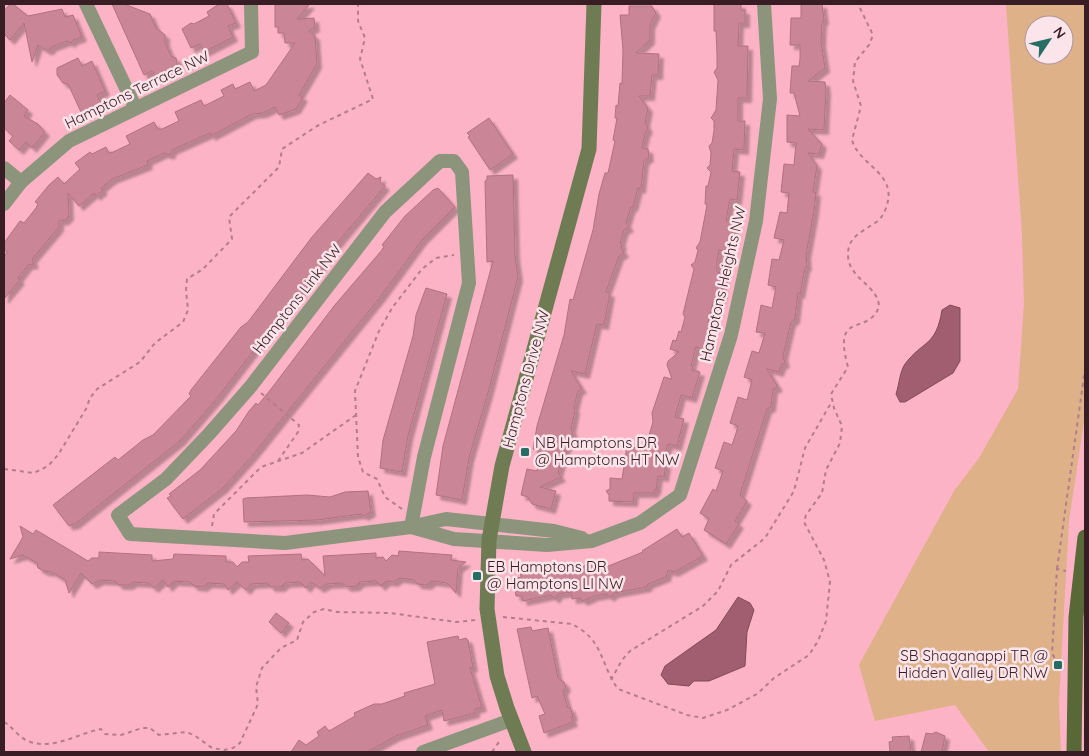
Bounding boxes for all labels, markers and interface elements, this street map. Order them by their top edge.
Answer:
north arrow [1024,15,1074,65]
text: N [1049,23,1070,42]
street label: Hamptons Terrace NW [61,46,213,133]
street label: Hamptons Heights NW [695,204,750,363]
street label: Hamptons Link NW [248,240,346,357]
street label: Hamptons Drive NW [498,307,553,450]
place label: NB Hamptons DR @ Hamptons HT NW [535,433,680,469]
marker: NB Hamptons DR @ Hamptons HT NW [519,446,531,458]
place label: EB Hamptons DR @ Hamptons LI NW [487,557,624,593]
marker: EB Hamptons DR @ Hamptons LI NW [471,570,483,582]
place label: SB Shaganappi TR @ Hidden Valley DR NW [898,646,1049,682]
marker: SB Shaganappi TR @ Hidden Valley DR NW [1052,659,1064,671]

